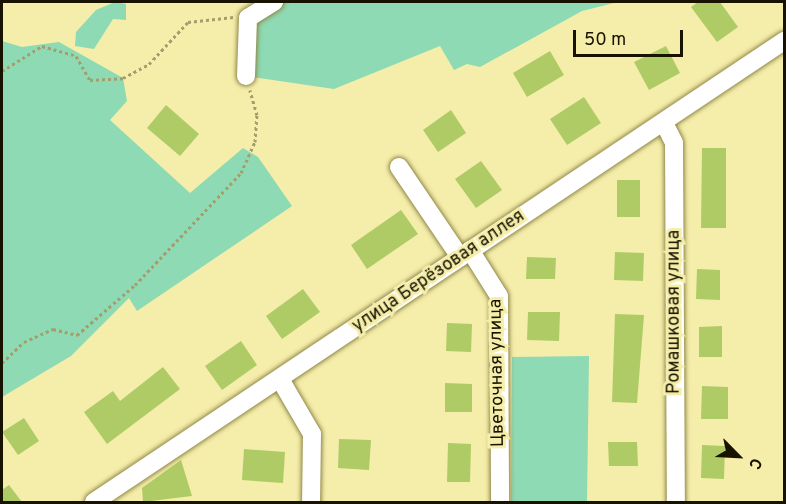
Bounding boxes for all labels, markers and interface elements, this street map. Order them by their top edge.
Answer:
scale bar [576,18,686,56]
text: 50 m [584,29,626,52]
street label: улица Берёзовая аллея [349,206,529,338]
street label: Ромашковая улица [664,230,686,394]
street label: Цветочная улица [486,299,510,447]
north arrow [708,426,768,486]
text: С [743,455,766,472]

